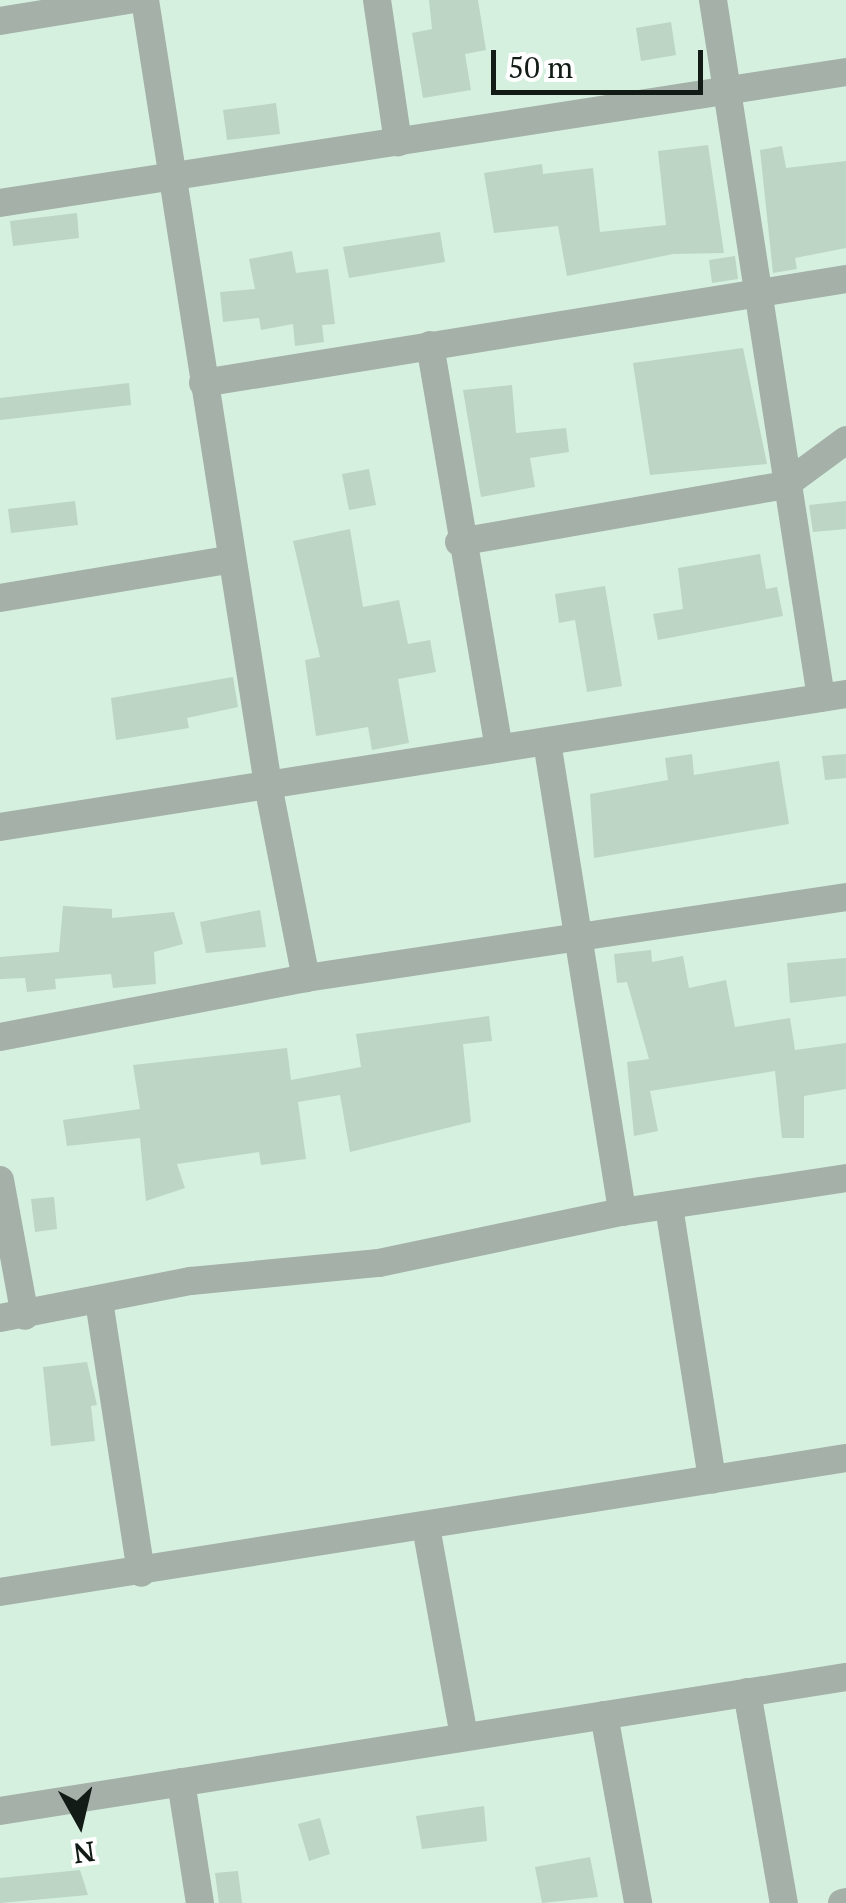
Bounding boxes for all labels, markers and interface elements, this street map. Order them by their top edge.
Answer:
scale bar [496,30,708,92]
text: 50 m [508,47,573,87]
north arrow [30,1773,130,1873]
text: N [71,1833,97,1873]

